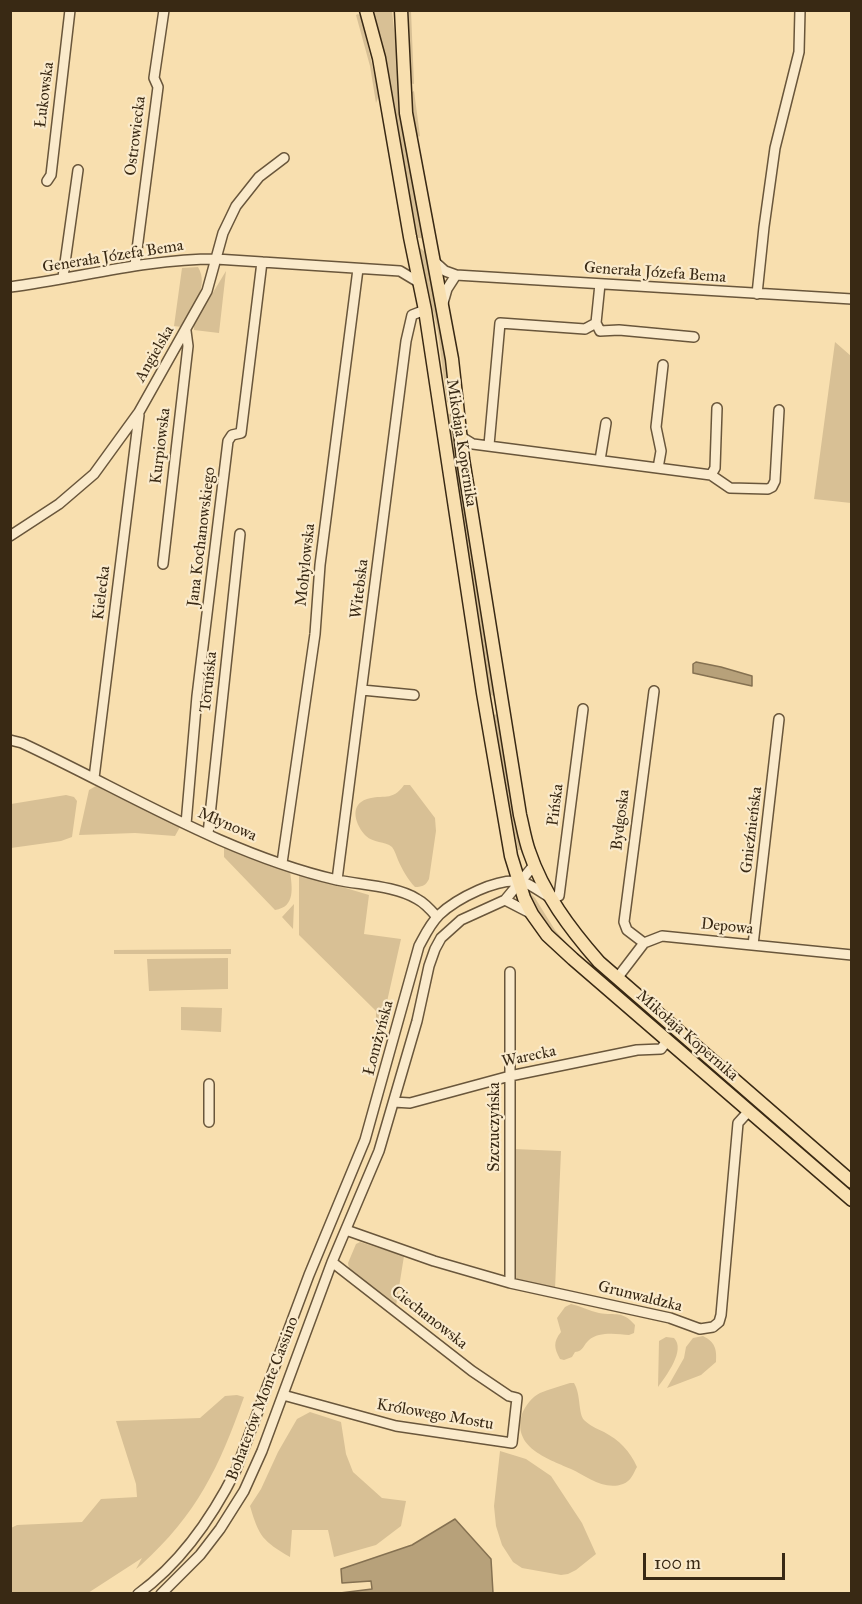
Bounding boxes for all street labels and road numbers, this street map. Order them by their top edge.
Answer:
street label: Łukowska [31,61,59,129]
street label: Ostrowiecka [122,95,150,177]
street label: Generała Józefa Bema [41,236,185,278]
street label: Generała Józefa Bema [583,258,727,288]
street label: Angielska [131,322,179,386]
street label: Mikołaja Kopernika [441,378,481,508]
street label: Kurpiowska [147,407,175,485]
street label: Jana Kochanowskiego [184,466,220,608]
street label: Mohylowska [292,523,320,607]
street label: Witebska [347,558,373,620]
street label: Kielecka [89,565,115,621]
street label: Toruńska [196,651,222,713]
street label: Pińska [544,783,568,827]
street label: Gnieźnieńska [737,786,767,874]
street label: Bydgoska [608,788,634,852]
street label: Młynowa [195,804,259,846]
street label: Depowa [700,915,754,939]
street label: Mikołaja Kopernika [632,987,742,1085]
street label: Łomżyńska [360,998,398,1078]
street label: Warecka [500,1042,558,1072]
street label: Szczuczyńska [485,1082,505,1172]
street label: Grunwaldzka [596,1277,684,1317]
street label: Ciechanowska [387,1282,471,1354]
street label: Bohaterów Monte Cassino [223,1314,303,1484]
street label: Królowego Mostu [375,1395,495,1435]

